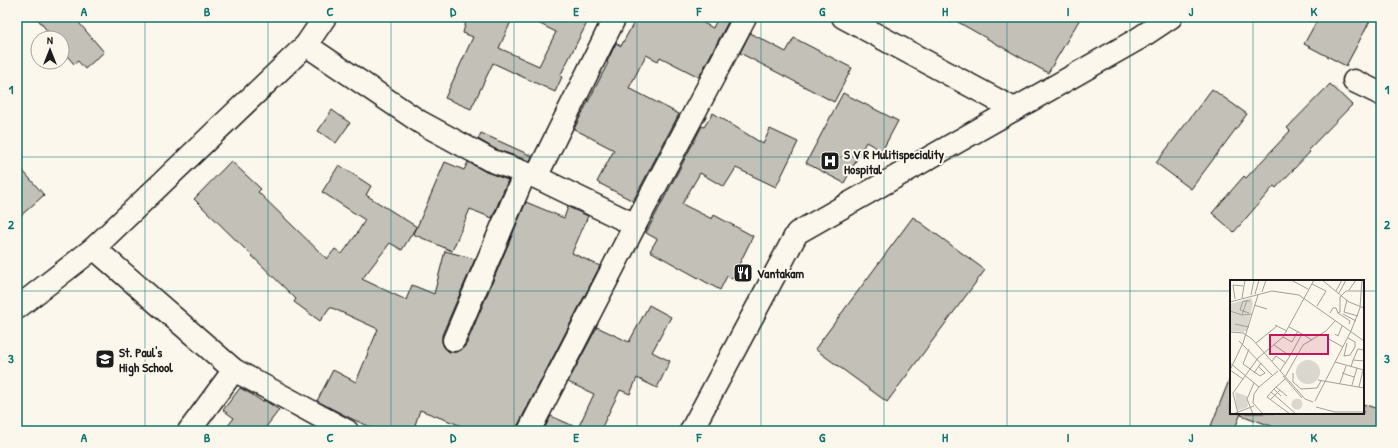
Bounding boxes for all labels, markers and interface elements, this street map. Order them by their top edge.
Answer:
text: A [81,2,88,20]
text: B [204,2,211,20]
text: C [326,2,334,20]
text: D [450,2,457,20]
text: E [573,2,579,20]
text: F [696,2,703,20]
text: G [819,2,826,20]
text: H [942,2,948,20]
text: I [1066,2,1070,20]
text: J [1189,2,1194,20]
text: K [1311,2,1318,20]
north arrow [30,30,70,70]
text: N [47,33,53,47]
text: 1 [9,80,14,98]
text: 1 [1385,80,1390,98]
place label: S V R Mulitispeciality Hospital [844,145,944,179]
hospital icon: S V R Mulitispeciality Hospital [819,150,841,172]
text: 2 [8,215,15,233]
text: 2 [1384,215,1391,233]
restaurant icon: Vantakam [732,262,754,284]
place label: Vantakam [757,264,804,282]
inset map [1230,280,1364,414]
place label: St. Paul's High School [119,343,173,377]
school or university icon: St. Paul's High School [94,348,116,370]
text: 3 [8,349,14,367]
text: 3 [1384,349,1390,367]
text: A [81,428,88,446]
text: B [204,428,211,446]
text: C [326,428,334,446]
text: D [450,428,457,446]
text: E [573,428,579,446]
text: F [696,428,703,446]
text: G [819,428,826,446]
text: H [942,428,948,446]
text: I [1066,428,1070,446]
text: J [1189,428,1194,446]
text: K [1311,428,1318,446]

